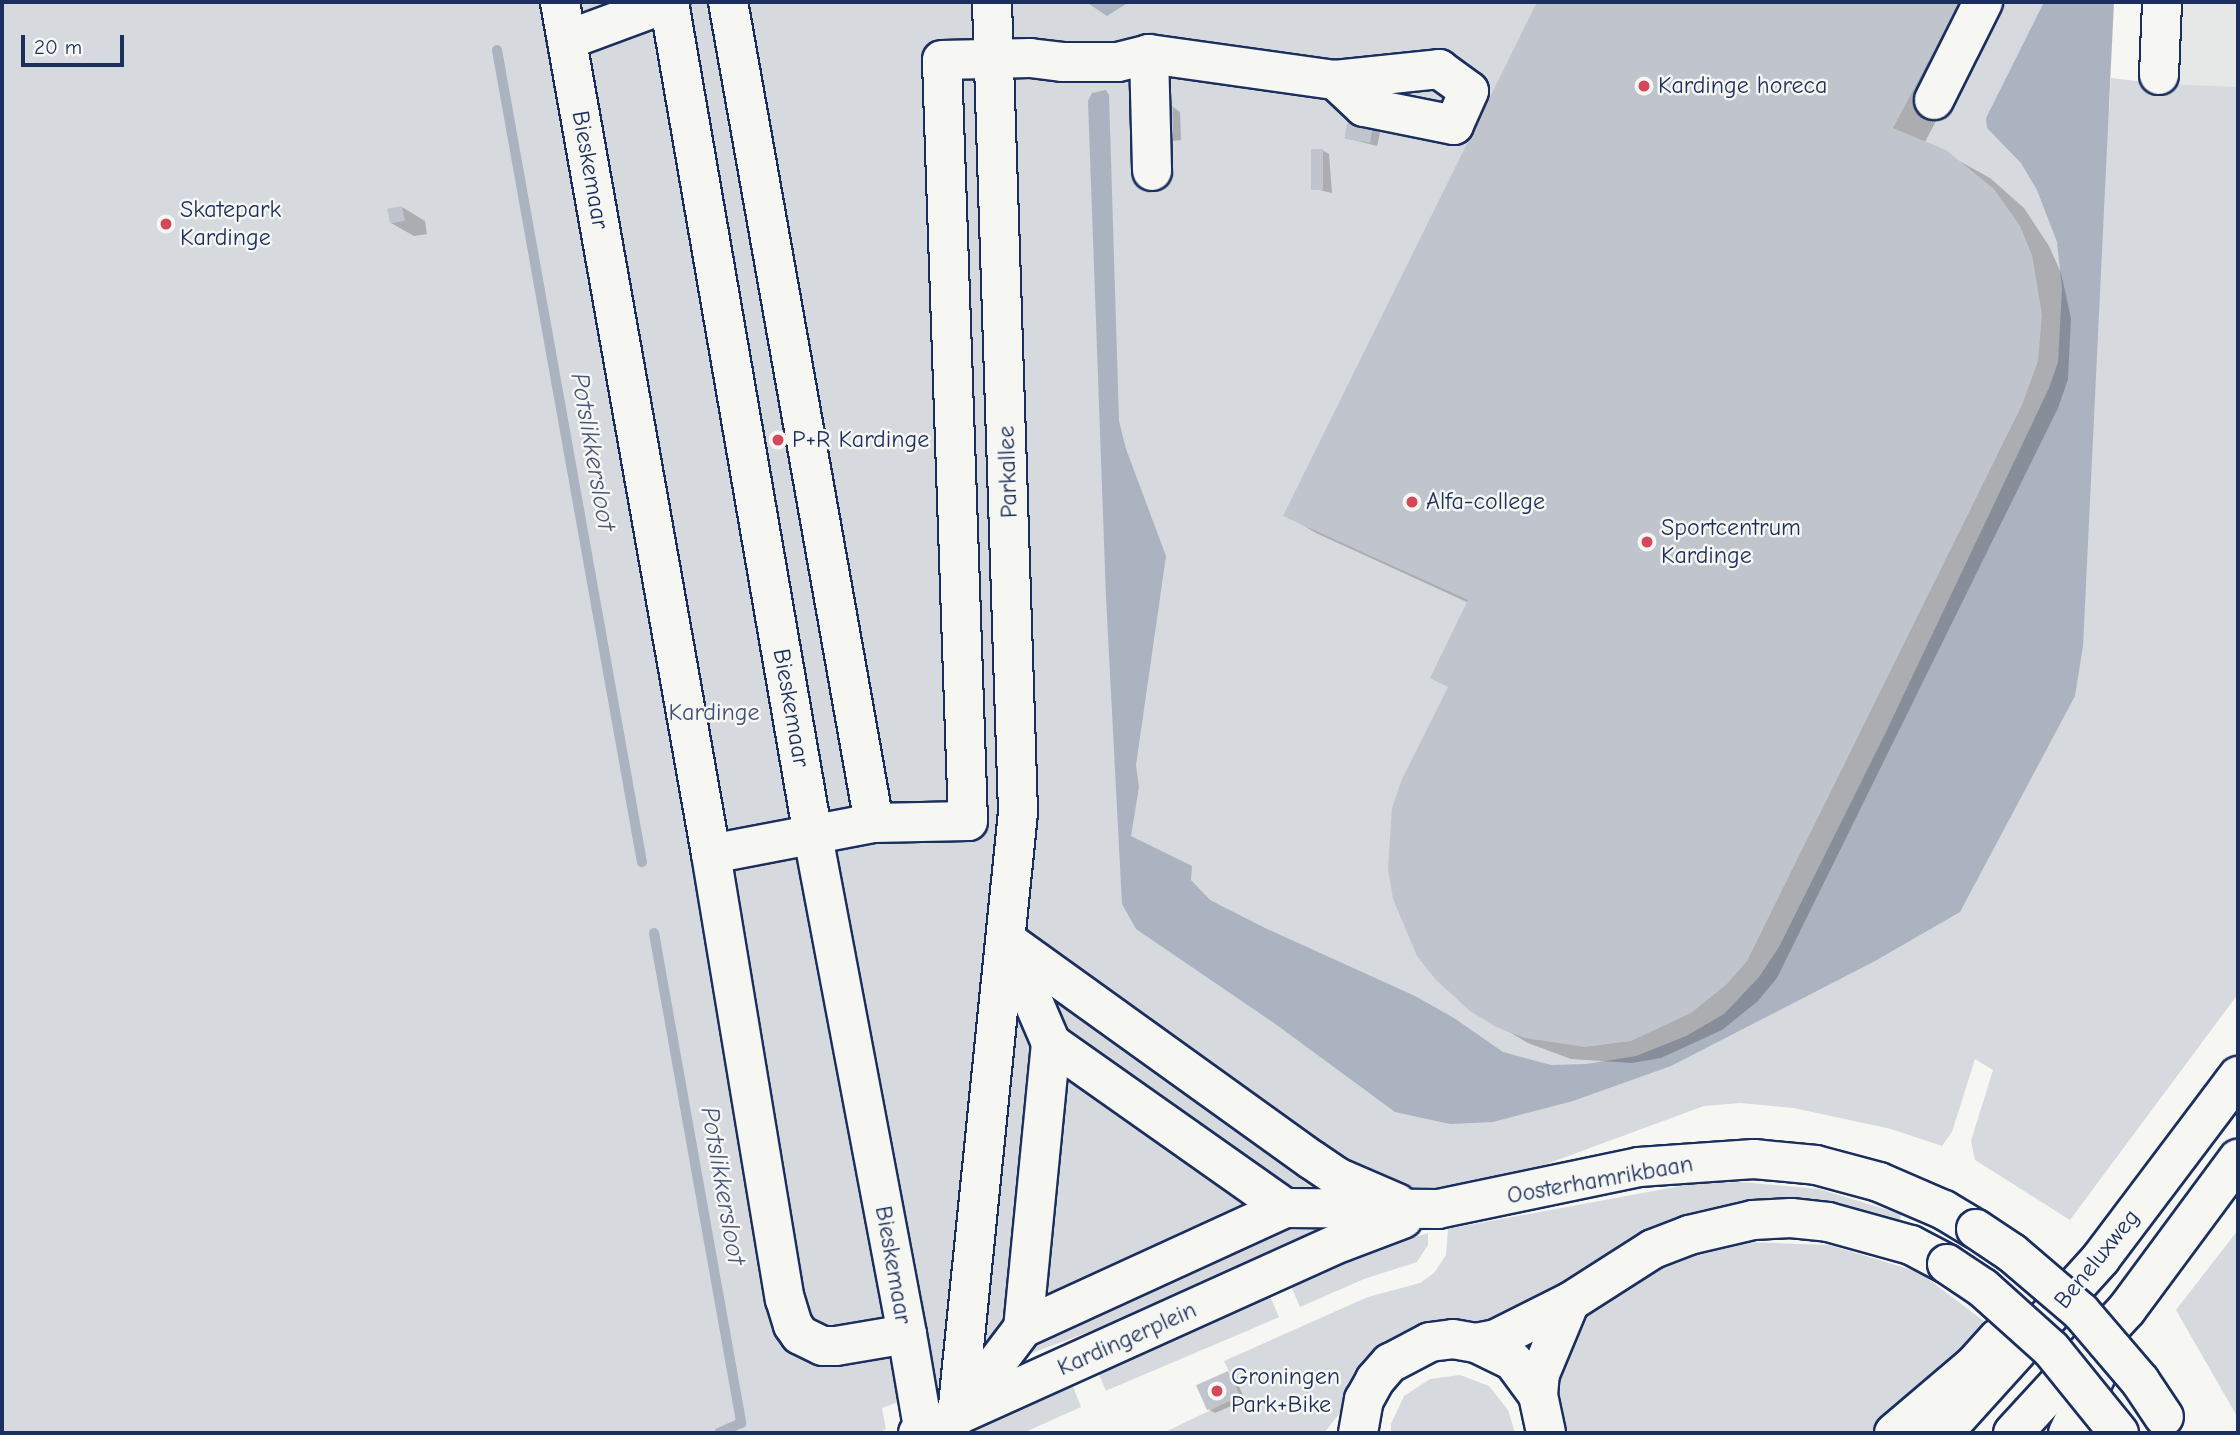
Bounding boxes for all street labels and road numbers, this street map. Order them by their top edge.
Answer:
street label: Bieskemaar [565,109,615,231]
street label: Parkallee [992,425,1024,519]
street label: Bieskemaar [766,647,816,769]
street label: Oosterhamrikbaan [1505,1149,1695,1211]
street label: Beneluxweg [2048,1203,2146,1315]
street label: Bieskemaar [868,1204,918,1326]
street label: Kardingerplein [1053,1296,1201,1382]

